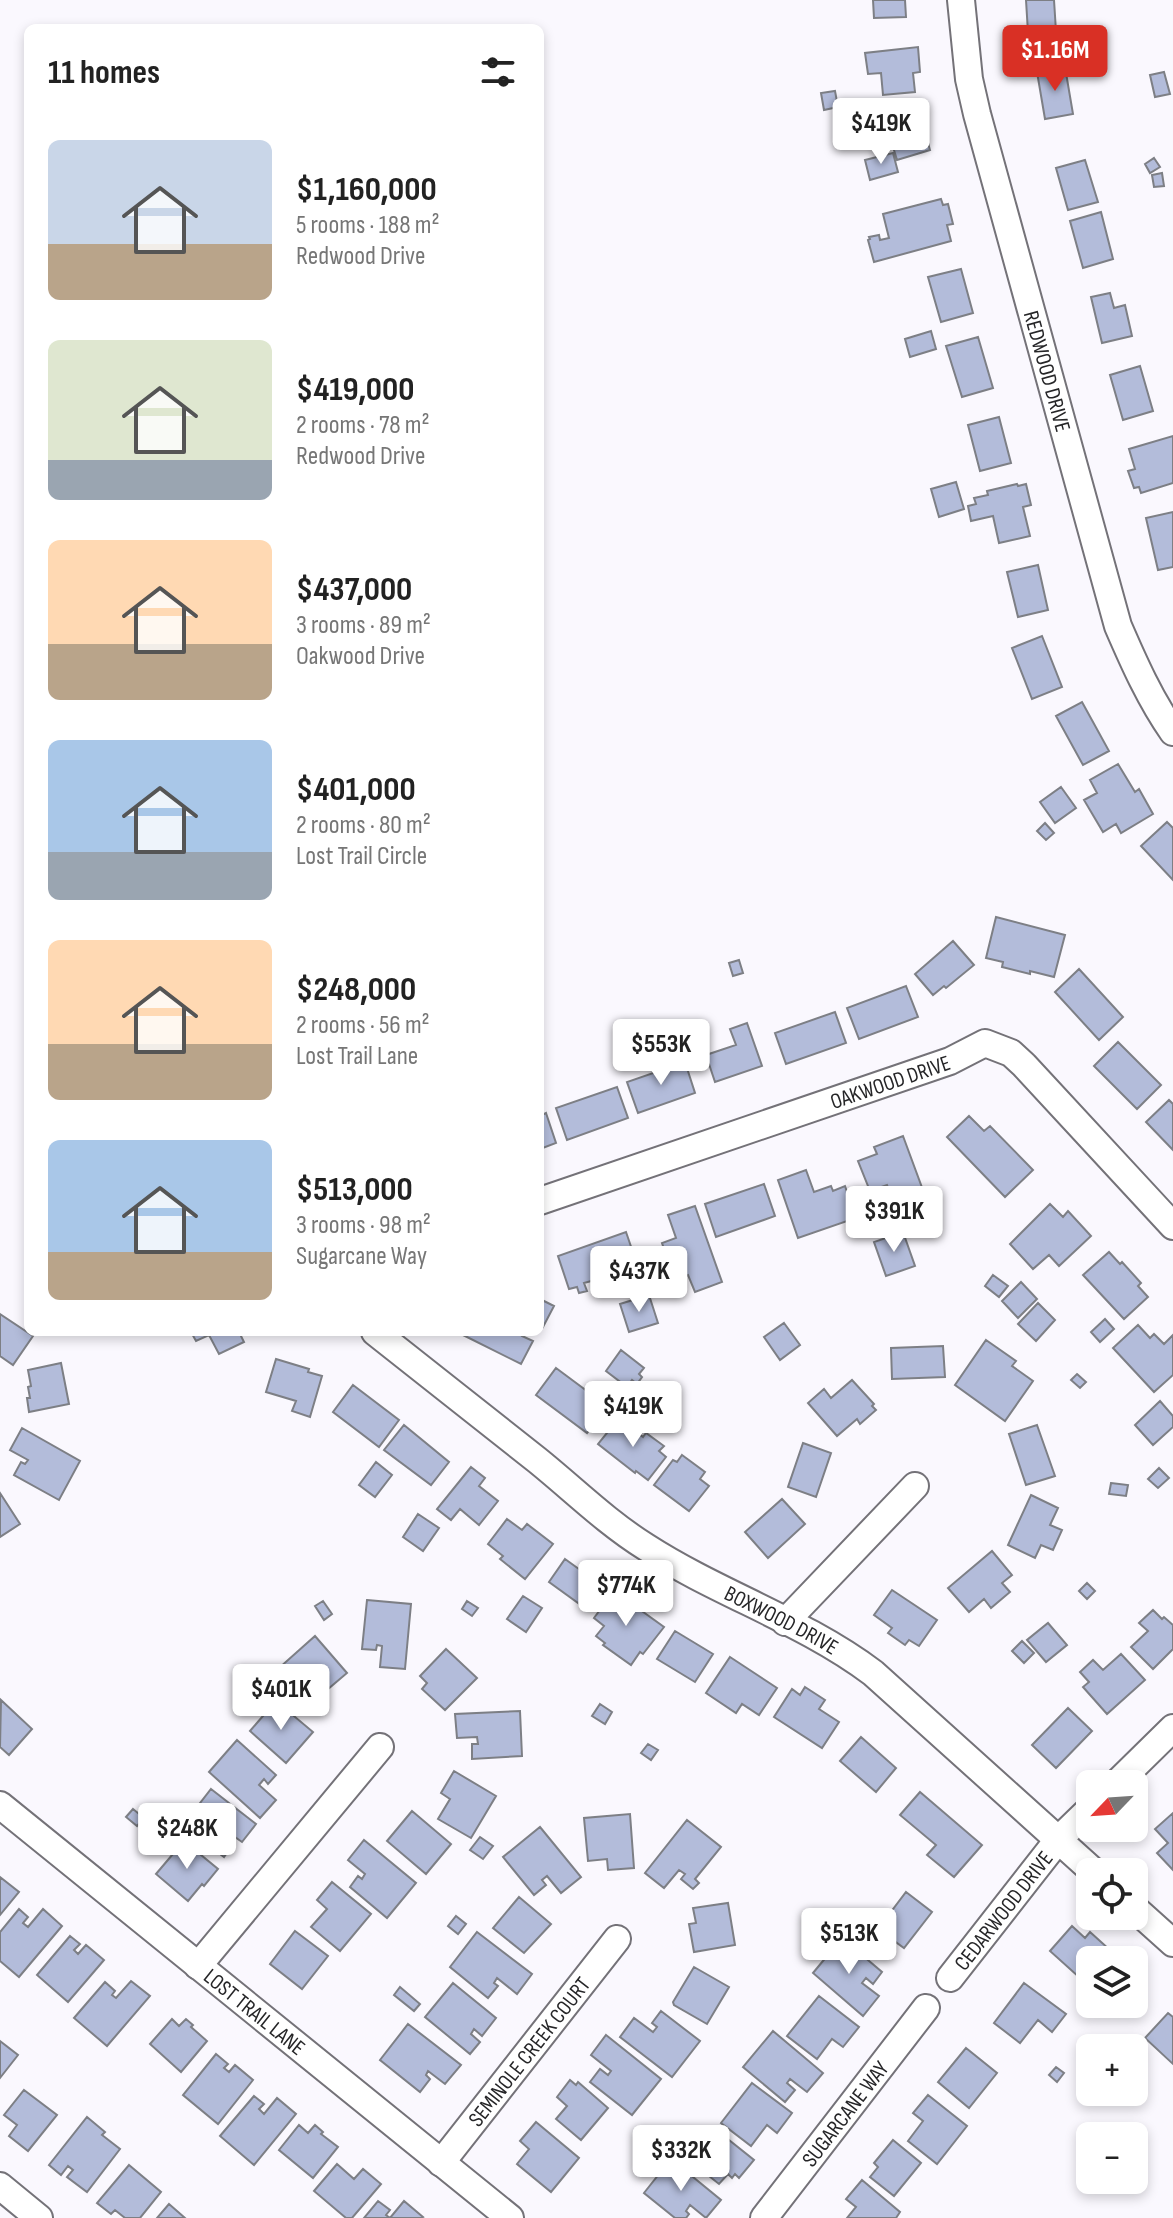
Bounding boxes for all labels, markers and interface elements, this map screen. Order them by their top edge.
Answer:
pin: $1.16M [990,25,1120,93]
text: $1.16M [1020,35,1090,66]
icon: filters [476,50,520,94]
text: 11 homes [48,52,160,93]
pin: $419K [825,98,937,166]
text: $419K [851,108,911,139]
text: $1,160,000 [296,169,437,210]
icon: home [112,172,208,268]
text: 5 rooms · 188 m² [296,210,439,241]
text: Redwood Drive [296,241,425,272]
street label: REDWOOD DRIVE [1017,308,1076,435]
text: $419,000 [296,369,414,410]
icon: home [112,372,208,468]
text: 2 rooms · 78 m² [296,410,430,441]
text: Redwood Drive [296,441,425,472]
text: $437,000 [296,569,412,610]
icon: home [112,572,208,668]
text: 3 rooms · 89 m² [296,610,431,641]
text: Oakwood Drive [296,641,425,672]
text: $401,000 [296,769,416,810]
icon: home [112,772,208,868]
text: 2 rooms · 80 m² [296,810,431,841]
text: Lost Trail Circle [296,841,427,872]
text: $248,000 [296,969,416,1010]
icon: home [112,972,208,1068]
text: 2 rooms · 56 m² [296,1010,430,1041]
pin: $553K [605,1019,717,1087]
text: $553K [631,1029,691,1060]
text: Lost Trail Lane [296,1041,418,1072]
street label: OAKWOOD DRIVE [827,1050,954,1116]
text: $513,000 [296,1169,413,1210]
icon: home [112,1172,208,1268]
pin: $391K [838,1186,950,1254]
text: $391K [864,1196,924,1227]
text: 3 rooms · 98 m² [296,1210,431,1241]
text: Sugarcane Way [296,1241,427,1272]
pin: $437K [583,1246,695,1314]
text: $437K [608,1256,670,1287]
pin: $419K [577,1381,689,1449]
text: $419K [603,1391,663,1422]
pin: $774K [570,1560,682,1628]
text: $774K [596,1570,656,1601]
street label: BOXWOOD DRIVE [720,1580,843,1661]
pin: $401K [225,1664,337,1732]
text: $401K [250,1674,312,1705]
north arrow [1076,1770,1148,1842]
map controls [1076,1770,1148,2194]
pin: $248K [131,1803,243,1871]
text: $248K [156,1813,218,1844]
street label: CEDARWOOD DRIVE [949,1846,1059,1976]
button: locate [1076,1858,1148,1930]
pin: $513K [793,1908,905,1976]
text: $513K [819,1918,879,1949]
button: layers [1076,1946,1148,2018]
street label: LOST TRAIL LANE [198,1963,310,2062]
street label: SEMINOLE CREEK COURT [463,1972,597,2132]
button: + [1076,2034,1148,2106]
street label: SUGARCANE WAY [797,2056,895,2173]
button: − [1076,2122,1148,2194]
pin: $332K [625,2125,737,2193]
text: $332K [651,2135,711,2166]

